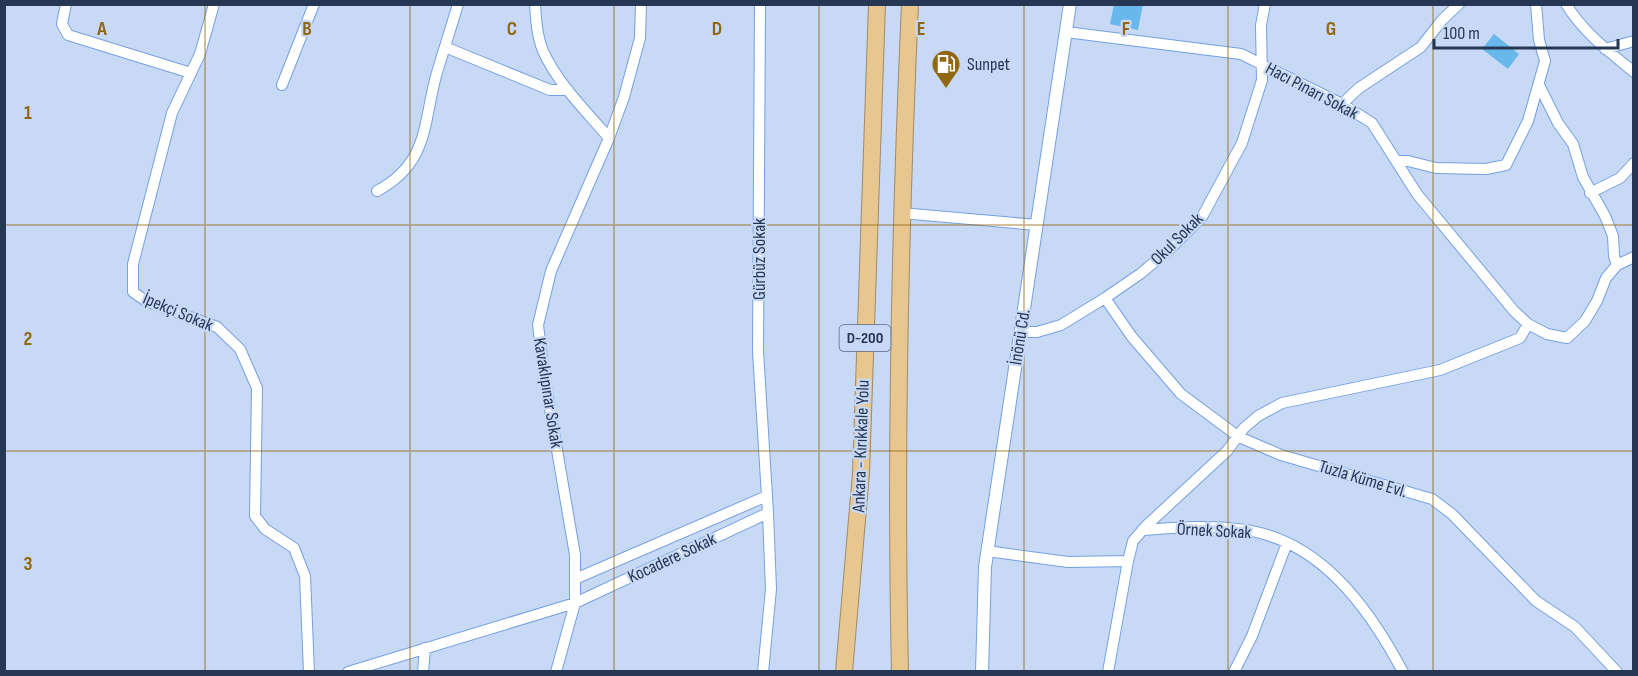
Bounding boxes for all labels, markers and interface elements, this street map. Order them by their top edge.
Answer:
scale bar [1434,12,1618,50]
text: A [96,17,107,41]
text: B [302,17,312,41]
text: C [507,17,517,41]
text: D [712,17,722,41]
text: E [917,17,925,41]
text: F [1122,17,1130,41]
text: G [1326,17,1336,41]
text: 100 m [1443,23,1480,44]
fuel station icon: Sunpet [930,48,962,90]
place label: Sunpet [967,54,1011,75]
street label: Hacı Pınarı Sokak [1262,58,1362,124]
text: 1 [24,101,32,125]
street label: Okul Sokak [1146,208,1208,270]
street label: Gürbüz Sokak [749,218,770,300]
street label: İpekçi Sokak [140,288,216,336]
street label: İnönü Cd. [1005,308,1035,366]
road number: D-200 [840,325,890,351]
text: 2 [24,327,32,351]
street label: Kavaklıpınar Sokak [529,336,567,450]
street label: Ankara - Kırıkkale Yolu [848,379,874,514]
street label: Tuzla Küme Evl. [1316,456,1410,502]
street label: Örnek Sokak [1176,519,1252,543]
street label: Kocadere Sokak [625,528,719,588]
text: 3 [24,552,33,576]

